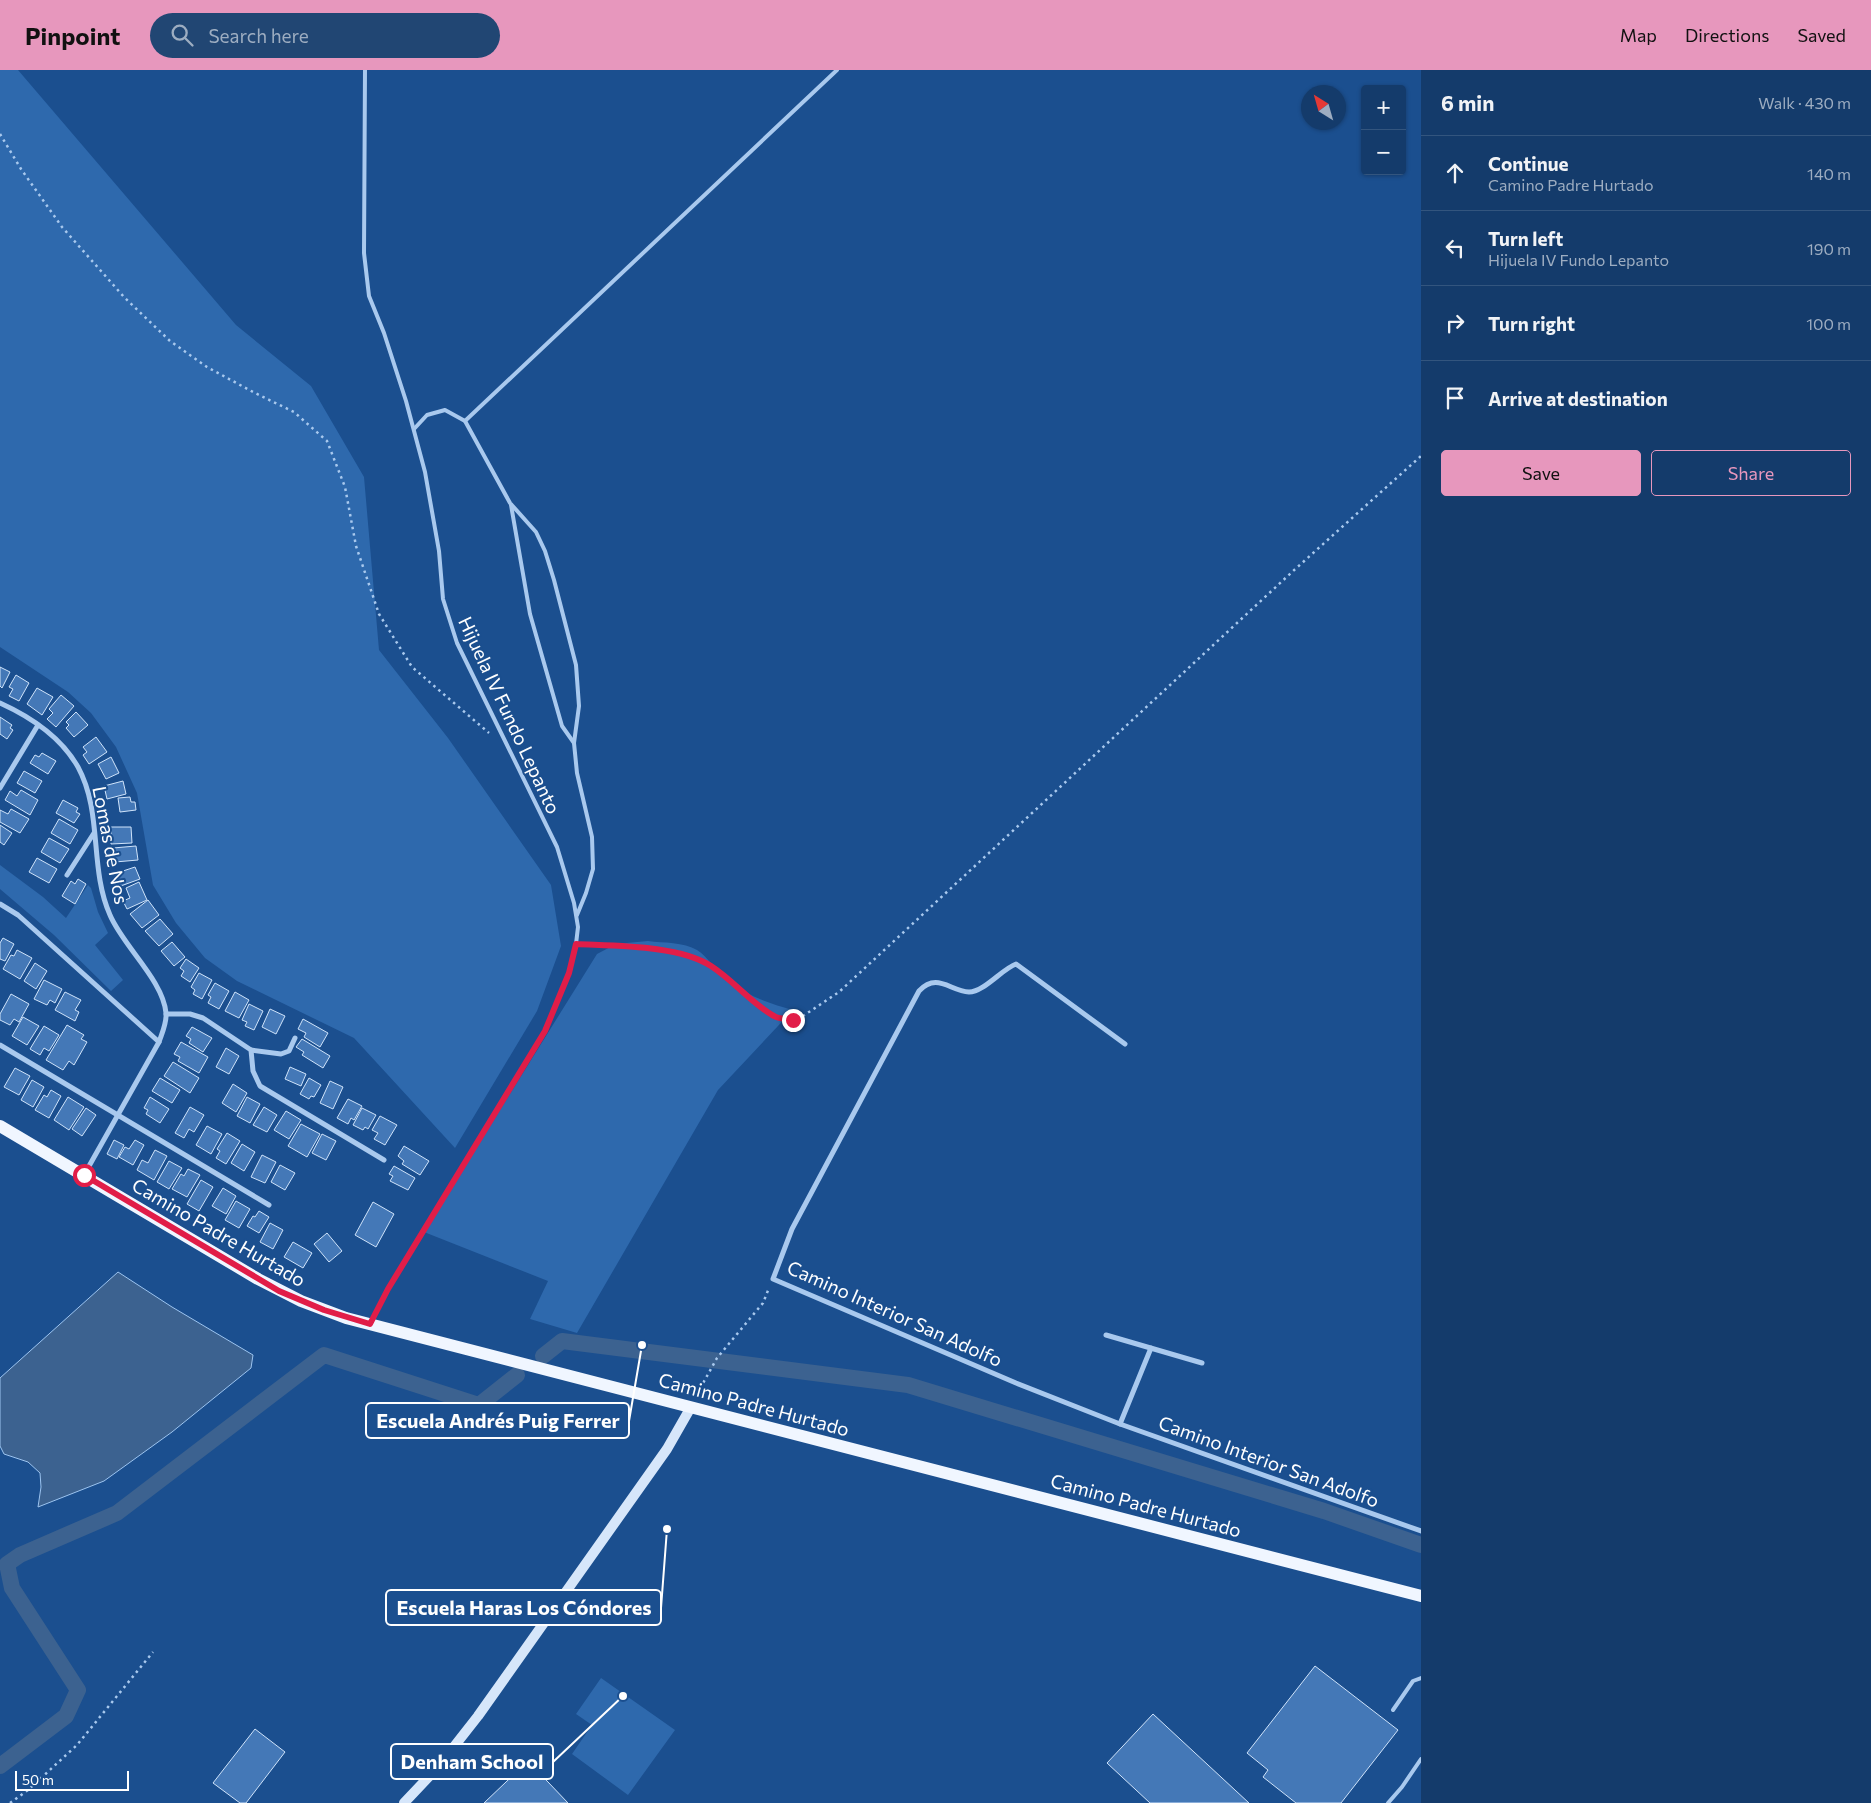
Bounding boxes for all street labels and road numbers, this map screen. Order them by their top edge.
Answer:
street label: Hijuela IV Fundo Lepanto [454,613,566,817]
street label: Lomas de Nos [88,784,134,906]
street label: Camino Padre Hurtado [128,1173,310,1291]
street label: Camino Interior San Adolfo [784,1255,1006,1371]
street label: Camino Padre Hurtado [656,1367,852,1441]
street label: Camino Interior San Adolfo [1156,1410,1382,1512]
street label: Camino Padre Hurtado [1048,1468,1244,1542]

